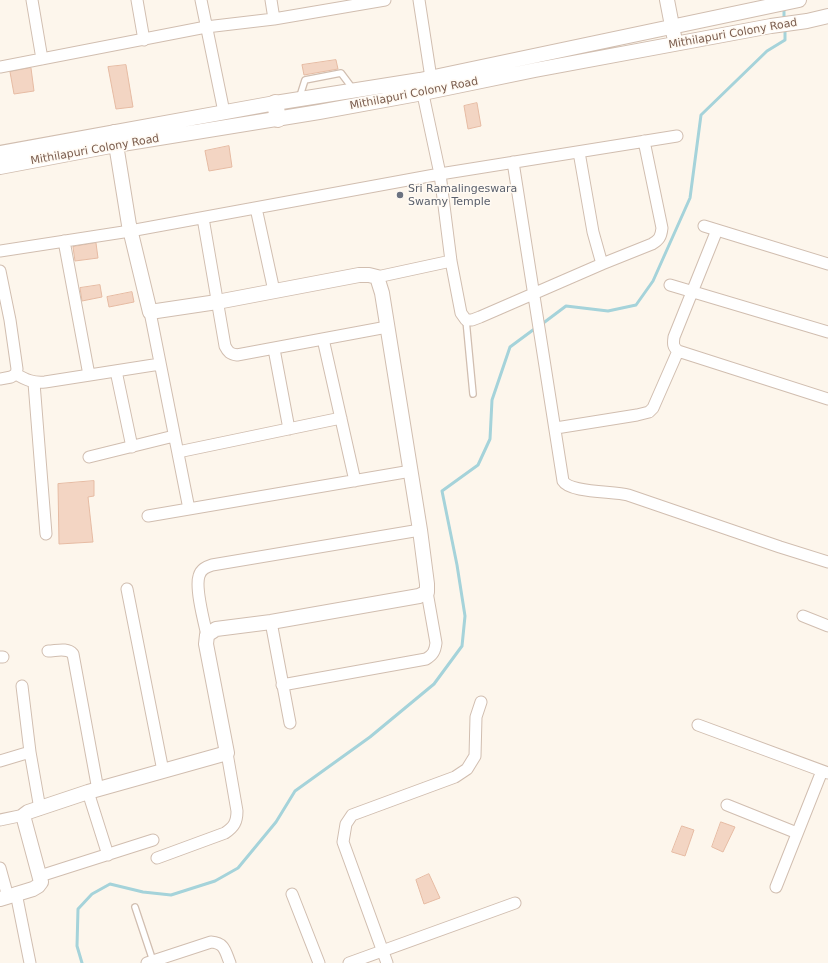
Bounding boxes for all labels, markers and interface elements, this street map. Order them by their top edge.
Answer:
street label: Mithilapuri Colony Road [668,16,798,52]
street label: Mithilapuri Colony Road [349,75,479,113]
street label: Mithilapuri Colony Road [30,132,160,168]
place label: Sri Ramalingeswara Swamy Temple [408,182,517,208]
marker: Sri Ramalingeswara Swamy Temple [395,190,405,200]

